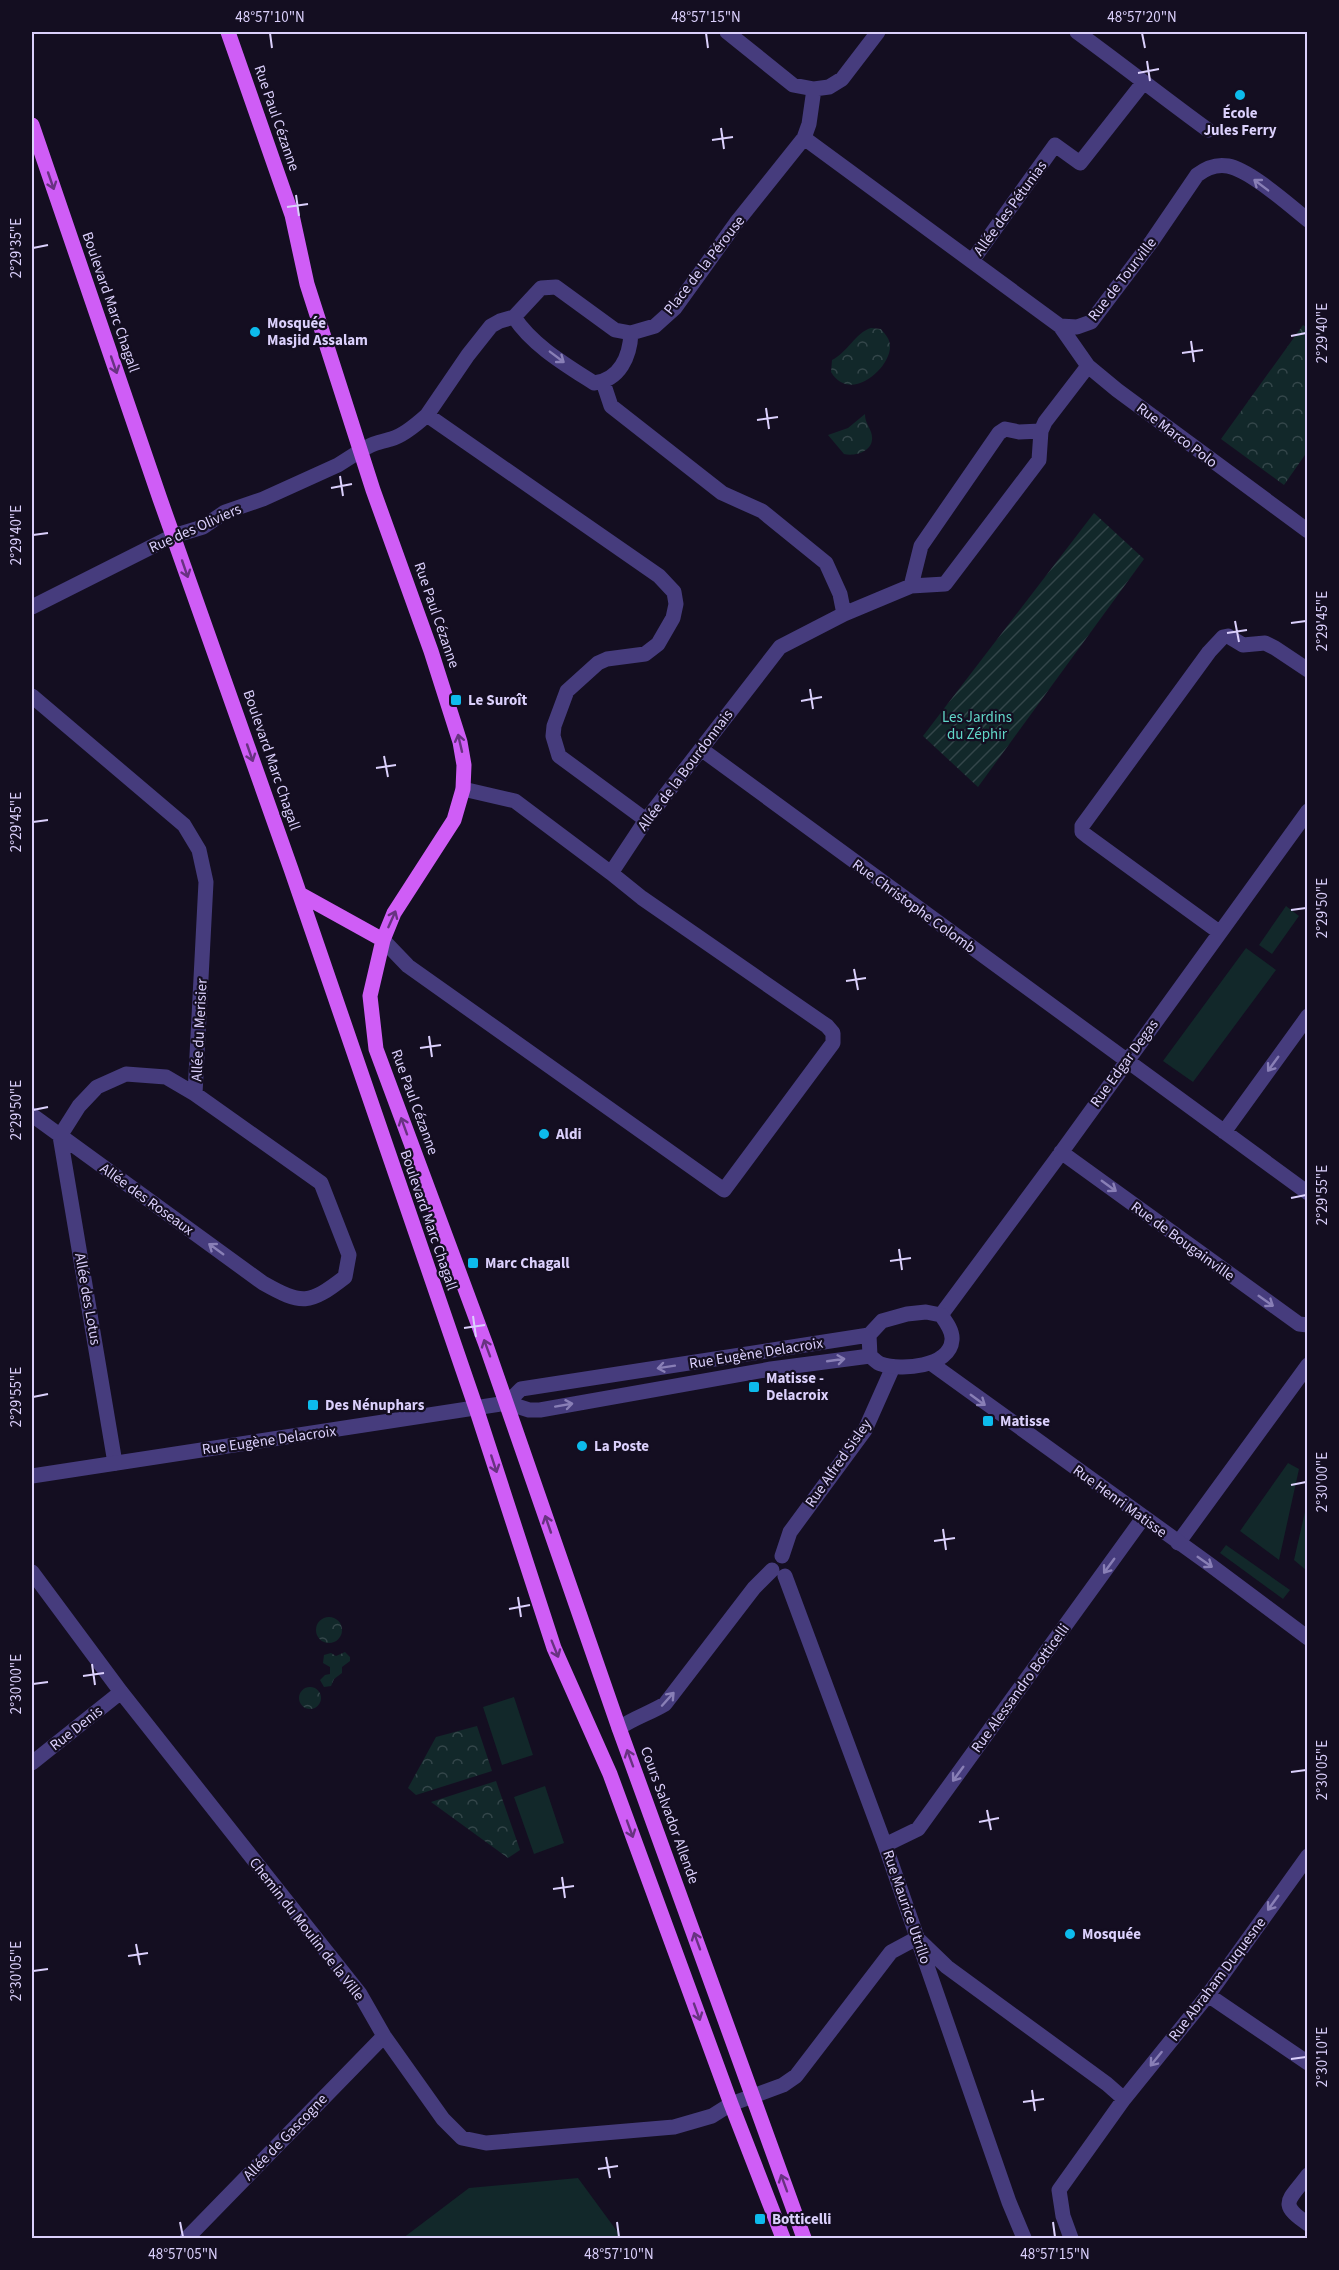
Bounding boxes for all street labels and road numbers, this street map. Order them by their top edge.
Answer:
street label: Rue Paul Cézanne [249,62,305,174]
street label: Allée des Pétunias [969,156,1052,260]
street label: Place de la Pérouse [659,211,750,319]
street label: Boulevard Marc Chagall [77,229,144,375]
street label: Rue de Tourville [1083,233,1162,325]
street label: Rue Marco Polo [1132,398,1222,473]
street label: Rue des Oliviers [146,499,245,558]
street label: Rue Paul Cézanne [409,559,465,671]
street label: Boulevard Marc Chagall [238,687,305,833]
street label: Allée de la Bourdonnais [633,705,738,835]
street label: Rue Christophe Colomb [848,854,980,958]
street label: Allée du Merisier [186,977,213,1082]
street label: Rue Edgar Degas [1085,1015,1163,1112]
street label: Rue Paul Cézanne [386,1046,443,1158]
street label: Boulevard Marc Chagall [395,1147,462,1293]
street label: Allée des Roseaux [96,1158,198,1241]
street label: Rue de Bougainville [1127,1197,1239,1286]
street label: Allée des Lotus [69,1251,106,1347]
street label: Rue Eugène Delacroix [688,1333,825,1374]
street label: Rue Alfred Sisley [800,1415,877,1512]
street label: Rue Eugène Delacroix [201,1421,338,1460]
street label: Rue Henri Matisse [1068,1460,1171,1543]
street label: Rue Alessandro Botticelli [966,1619,1074,1757]
street label: Rue Denis [45,1701,107,1756]
street label: Cours Salvador Allende [635,1744,704,1887]
street label: Rue Maurice Utrillo [877,1847,936,1967]
street label: Chemin du Moulin de la Ville [244,1853,369,2005]
street label: Rue Abraham Duquesne [1164,1913,1271,2046]
street label: Allée de Gascogne [238,2089,332,2185]

